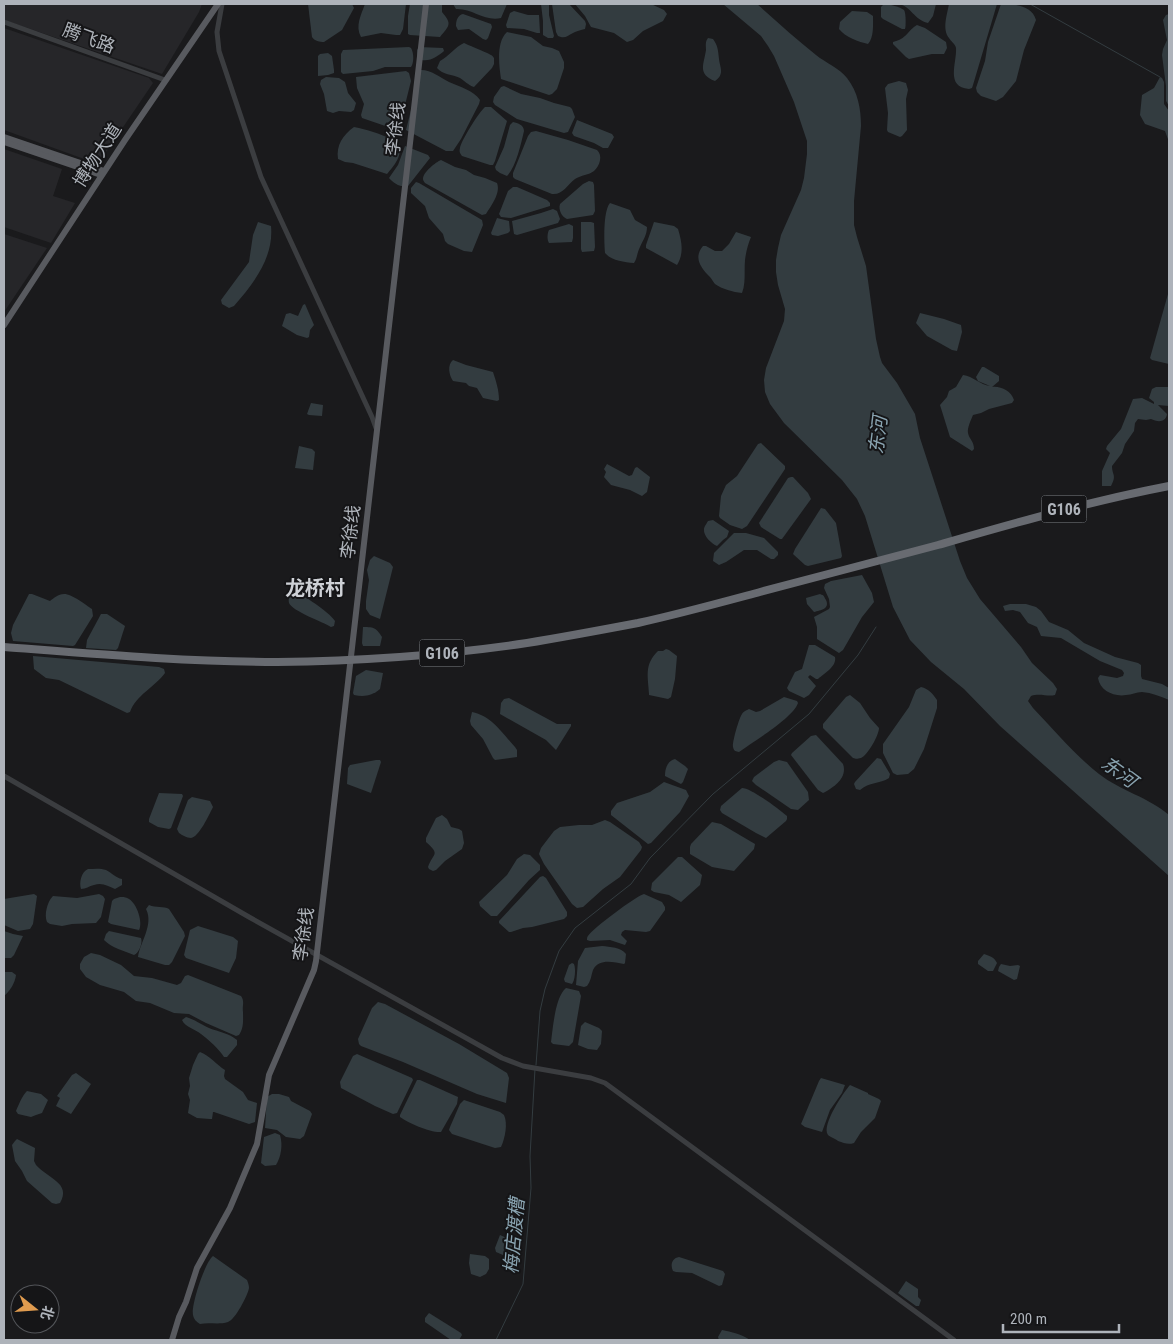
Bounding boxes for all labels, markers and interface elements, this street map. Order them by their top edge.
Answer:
street label: 腾飞路 [60,19,118,57]
street label: 李徐线 [381,101,409,157]
street label: 博物大道 [69,119,125,191]
water label: 东河 [864,411,892,455]
road number: G106 [1042,496,1086,522]
street label: 李徐线 [336,504,364,560]
district label: 龙桥村 [285,576,345,600]
road number: G106 [420,640,464,666]
water label: 东河 [1097,752,1144,795]
street label: 李徐线 [289,906,317,962]
water label: 梅店渡槽 [499,1194,529,1275]
north arrow [10,1284,60,1334]
scale bar [1003,1302,1119,1334]
text: 北 [38,1304,57,1322]
text: 200 m [1010,1310,1047,1328]

